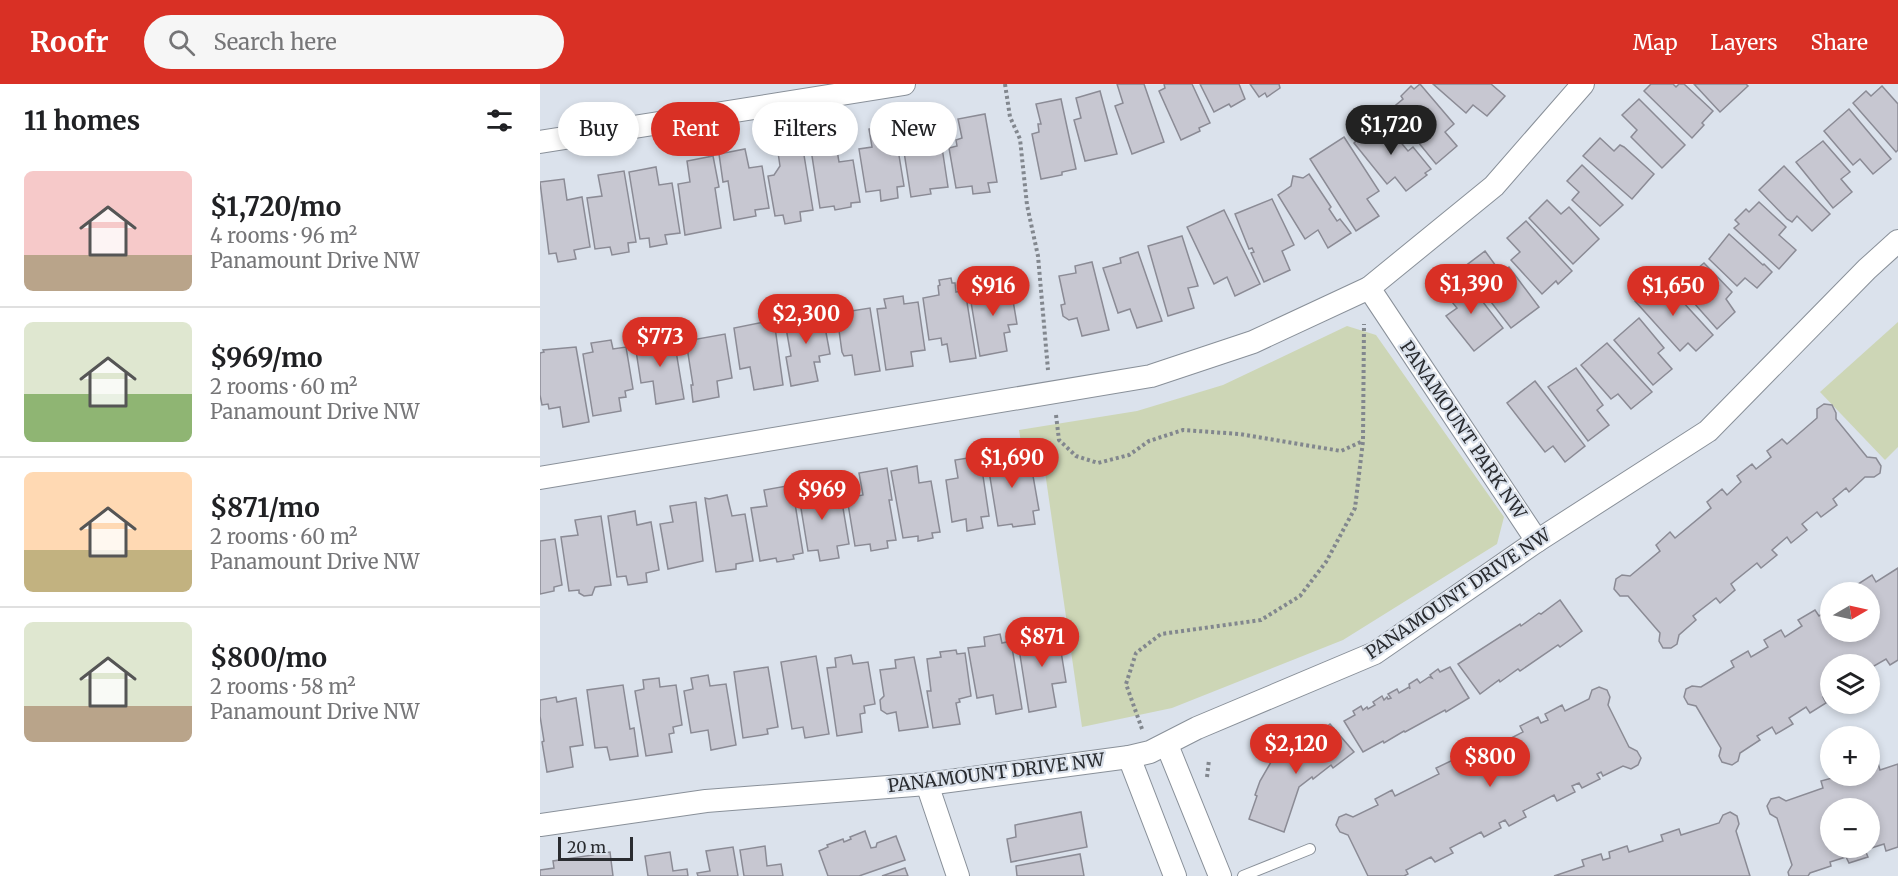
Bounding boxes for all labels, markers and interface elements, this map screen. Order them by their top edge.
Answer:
search box [144,15,564,69]
text: Roofr [30,24,108,60]
icon: search [165,26,198,59]
text: Search here [213,28,337,56]
text: Map [1633,29,1678,56]
text: Layers [1711,29,1778,56]
text: Share [1811,29,1868,56]
chip: Buy [558,102,639,156]
chip: Rent [651,102,740,156]
chip: Filters [752,102,858,156]
chip: New [870,102,957,156]
text: 11 homes [24,104,140,137]
icon: filters [483,104,516,137]
pin: $1,720 [1342,105,1440,156]
text: $1,720 [1360,112,1422,137]
text: $1,720/mo [210,190,341,223]
icon: home [72,195,144,267]
text: 4 rooms · 96 m² [210,223,357,248]
text: Panamount Drive NW [210,248,419,273]
pin: $1,390 [1422,264,1520,315]
pin: $916 [957,266,1029,317]
pin: $1,650 [1624,266,1722,317]
text: $1,390 [1439,271,1503,296]
text: $916 [971,273,1015,298]
text: $1,650 [1641,273,1705,298]
pin: $2,300 [757,294,855,345]
text: $2,300 [772,301,840,326]
pin: $773 [624,317,696,368]
text: $773 [636,324,684,349]
street label: PANAMOUNT PARK NW [1395,336,1532,524]
text: $969/mo [210,341,323,374]
icon: home [72,346,144,418]
text: 2 rooms · 60 m² [210,374,357,399]
text: Panamount Drive NW [210,399,419,424]
pin: $1,690 [963,438,1061,489]
text: $1,690 [980,445,1044,470]
pin: $969 [786,470,858,521]
text: $969 [798,477,846,502]
text: $871/mo [210,491,320,524]
icon: home [72,496,144,568]
street label: PANAMOUNT DRIVE NW [1361,522,1555,664]
text: 2 rooms · 60 m² [210,524,357,549]
text: Panamount Drive NW [210,549,419,574]
north arrow [1820,582,1880,642]
map controls [1820,582,1880,858]
pin: $871 [1006,617,1078,668]
text: $871 [1019,624,1065,649]
text: $800/mo [210,641,327,674]
icon: home [72,646,144,718]
button: layers [1820,654,1880,714]
text: 2 rooms · 58 m² [210,674,356,699]
text: Panamount Drive NW [210,699,419,724]
pin: $2,120 [1247,724,1345,775]
button: + [1820,726,1880,786]
text: $2,120 [1264,731,1328,756]
pin: $800 [1454,737,1526,788]
text: $800 [1464,744,1516,769]
street label: PANAMOUNT DRIVE NW [886,748,1107,797]
button: − [1820,798,1880,858]
scale bar [558,834,633,862]
text: 20 m [567,837,606,857]

